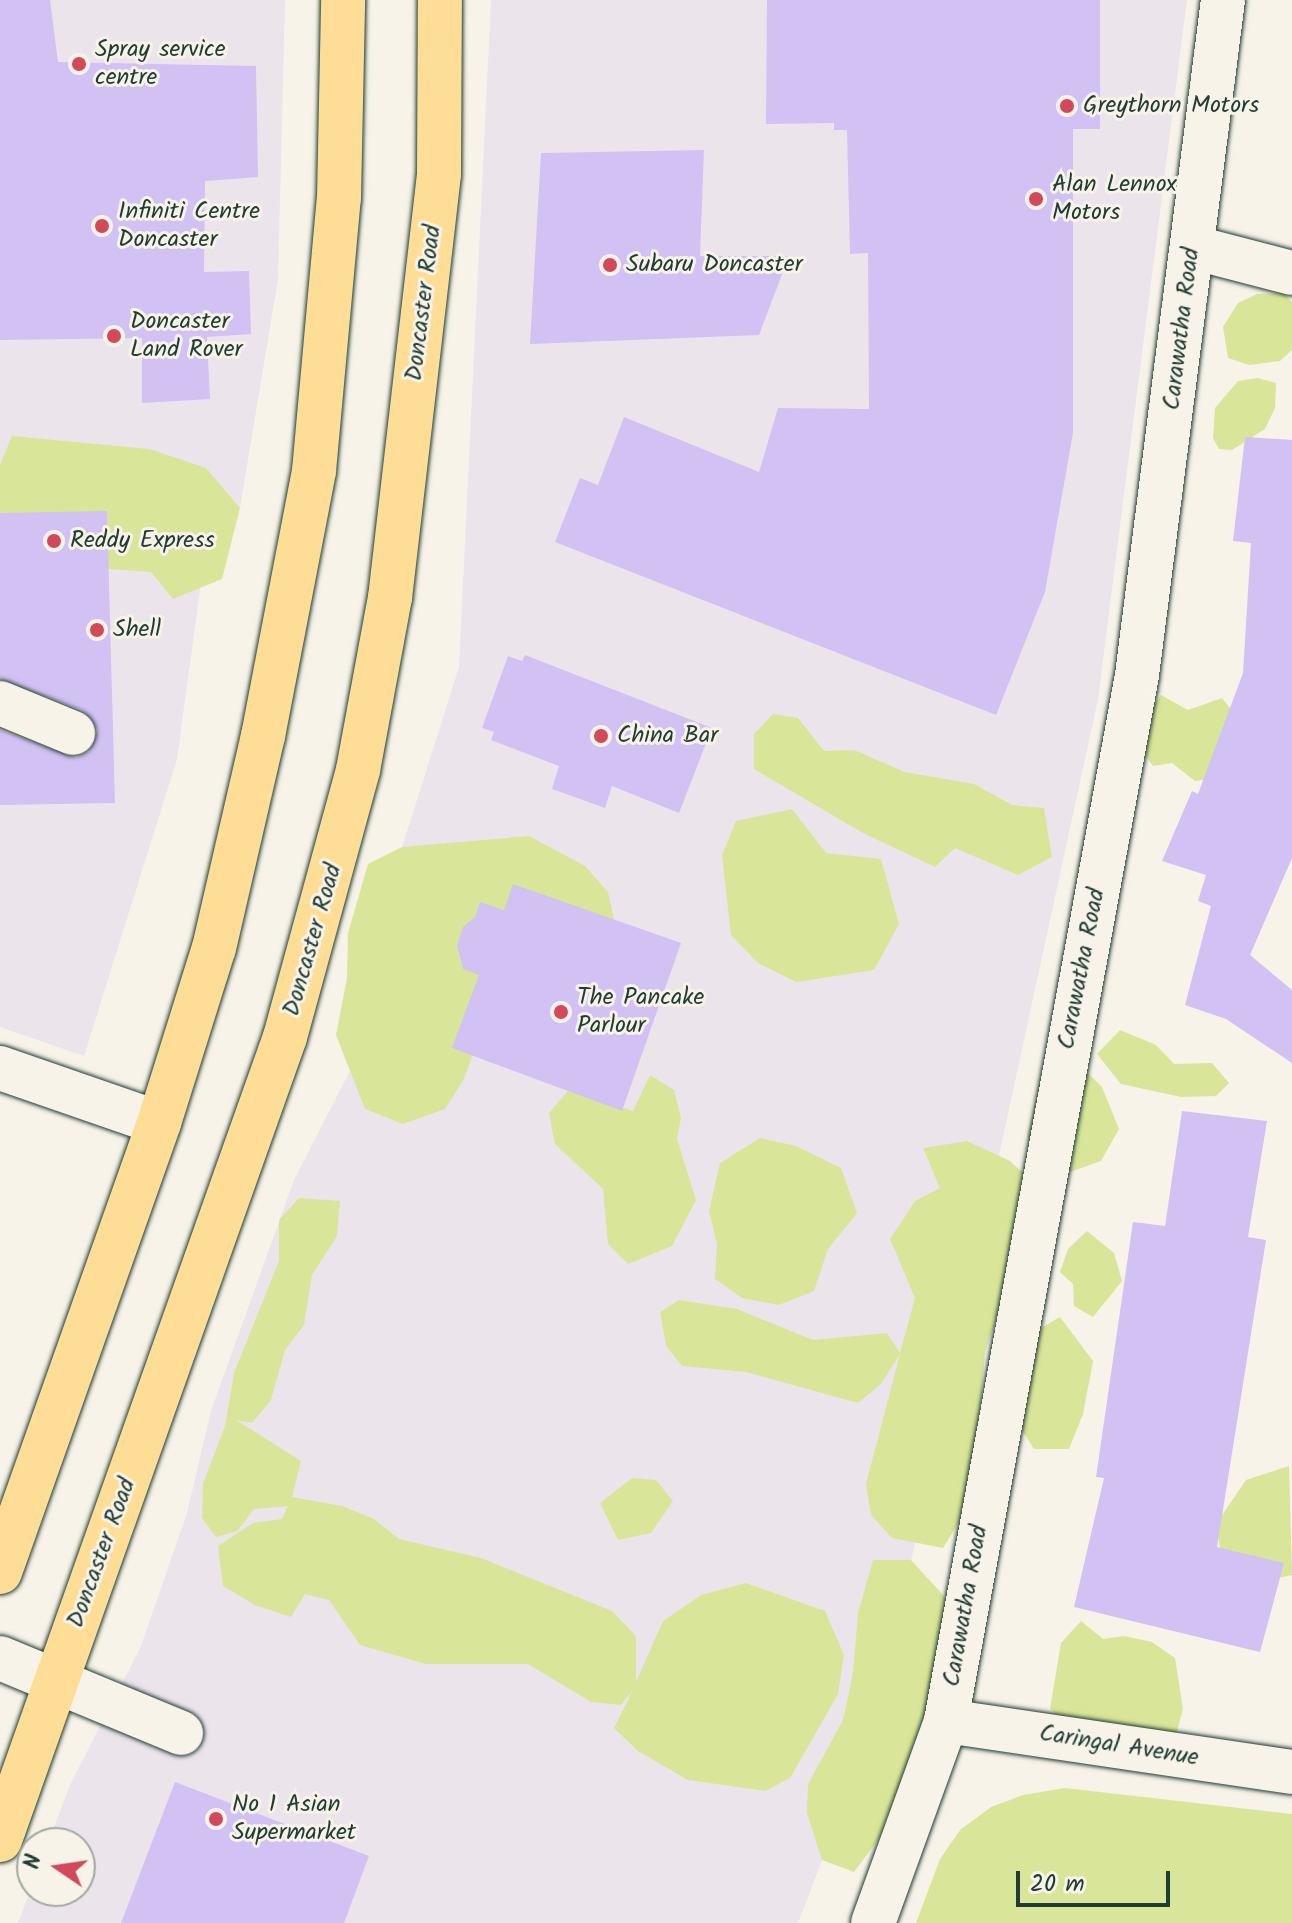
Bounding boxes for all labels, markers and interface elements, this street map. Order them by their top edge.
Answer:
place label: Spray service centre [95,36,226,92]
marker: Spray service centre [70,55,88,73]
place label: Greythorn Motors [1083,92,1259,120]
marker: Greythorn Motors [1058,97,1076,115]
place label: Alan Lennox Motors [1052,171,1177,227]
marker: Alan Lennox Motors [1027,190,1045,208]
place label: Infiniti Centre Doncaster [118,198,260,254]
marker: Infiniti Centre Doncaster [93,217,111,235]
street label: Doncaster Road [400,223,448,383]
street label: Carawatha Road [1158,246,1206,412]
place label: Subaru Doncaster [626,251,803,279]
marker: Subaru Doncaster [601,256,619,274]
place label: Doncaster Land Rover [130,308,243,364]
marker: Doncaster Land Rover [105,327,123,345]
place label: Reddy Express [70,527,215,555]
marker: Reddy Express [45,532,63,550]
place label: Shell [113,616,161,644]
marker: Shell [88,621,106,639]
place label: China Bar [617,722,718,750]
marker: China Bar [592,727,610,745]
street label: Doncaster Road [278,861,348,1019]
street label: Carawatha Road [1052,886,1112,1052]
place label: The Pancake Parlour [577,984,704,1040]
marker: The Pancake Parlour [552,1003,570,1021]
street label: Doncaster Road [62,1474,142,1632]
street label: Carawatha Road [938,1523,994,1689]
street label: Caringal Avenue [1037,1719,1201,1773]
place label: No 1 Asian Supermarket [232,1791,356,1847]
marker: No 1 Asian Supermarket [207,1810,225,1828]
north arrow [16,1827,96,1907]
text: N [15,1851,53,1873]
scale bar [1020,1855,1174,1905]
text: 20 m [1030,1865,1085,1904]

